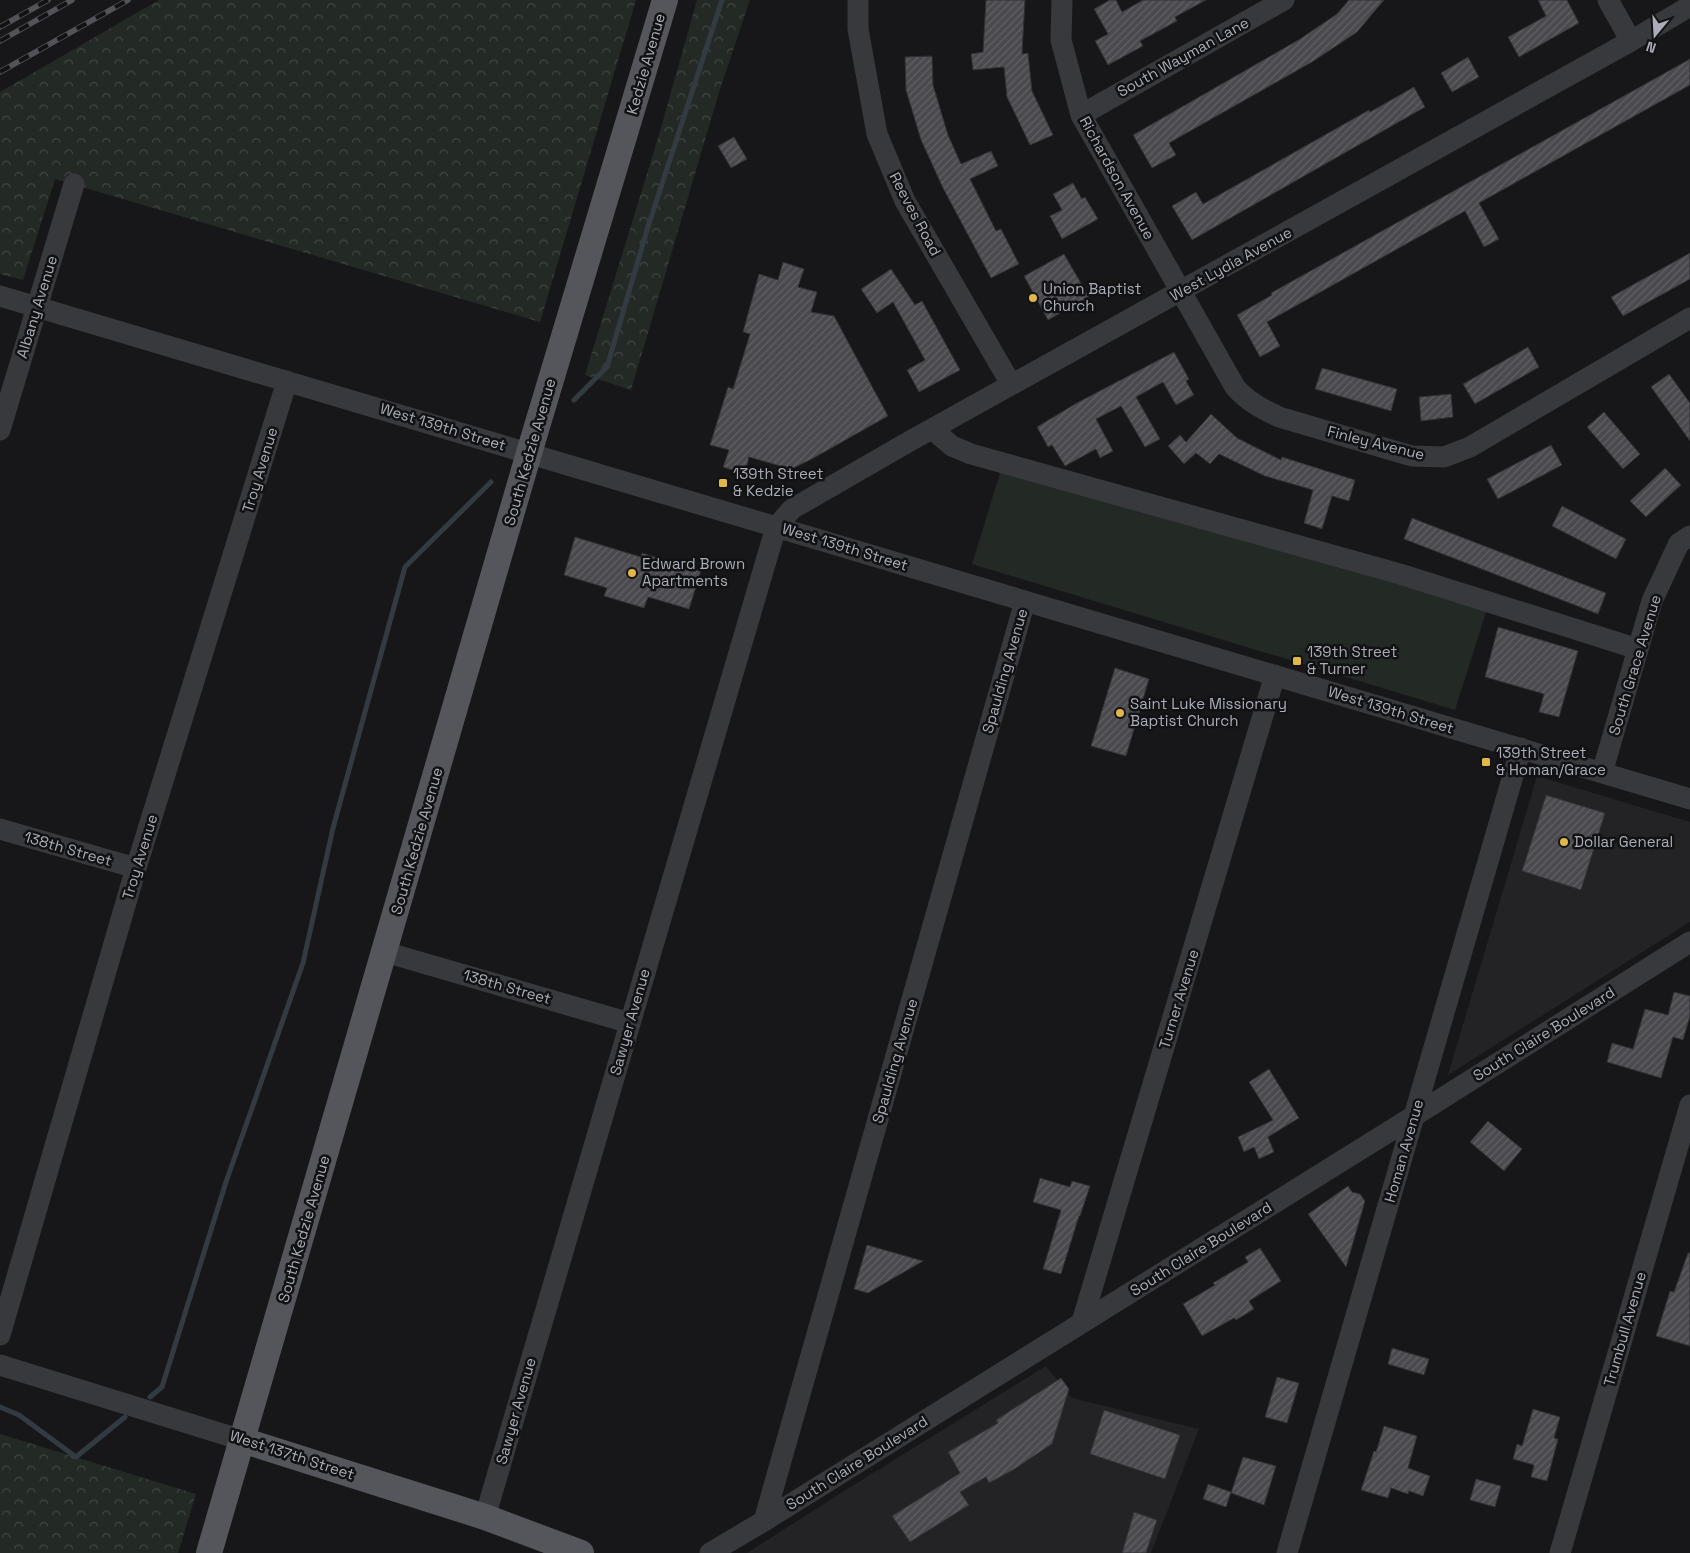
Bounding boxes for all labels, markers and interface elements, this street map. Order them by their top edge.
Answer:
north arrow [1630,10,1680,60]
street label: Kedzie Avenue [622,11,669,117]
street label: South Wayman Lane [1114,12,1252,101]
text: N [1644,37,1658,57]
street label: Richardson Avenue [1076,113,1159,243]
street label: Reeves Road [885,169,945,259]
street label: West Lydia Avenue [1167,222,1295,305]
street label: Albany Avenue [12,253,61,360]
place label: Union Baptist Church [1043,279,1141,315]
marker: Union Baptist Church [1027,292,1039,304]
street label: South Kedzie Avenue [499,376,560,528]
street label: West 139th Street [378,398,508,455]
street label: Finley Avenue [1326,421,1427,464]
street label: Troy Avenue [238,425,282,515]
place label: 139th Street & Kedzie [733,464,823,500]
marker: 139th Street & Kedzie [717,477,729,489]
street label: West 139th Street [780,518,910,575]
place label: Edward Brown Apartments [642,554,745,590]
marker: Edward Brown Apartments [626,567,638,579]
street label: South Grace Avenue [1604,592,1665,737]
street label: Spaulding Avenue [978,606,1031,735]
place label: 139th Street & Turner [1307,642,1397,678]
marker: 139th Street & Turner [1291,655,1303,667]
street label: West 139th Street [1326,681,1456,738]
place label: Saint Luke Missionary Baptist Church [1130,694,1287,730]
marker: Saint Luke Missionary Baptist Church [1114,707,1126,719]
place label: 139th Street & Homan/Grace [1496,743,1606,779]
marker: 139th Street & Homan/Grace [1480,756,1492,768]
street label: South Kedzie Avenue [386,765,447,917]
street label: Troy Avenue [118,812,162,902]
street label: 138th Street [22,827,114,870]
place label: Dollar General [1574,832,1673,851]
marker: Dollar General [1558,836,1570,848]
street label: Turner Avenue [1154,947,1203,1051]
street label: 138th Street [461,965,553,1008]
street label: Sawyer Avenue [605,966,654,1077]
street label: South Claire Boulevard [1469,982,1618,1085]
street label: Spaulding Avenue [868,996,921,1125]
street label: Homan Avenue [1380,1097,1427,1205]
street label: South Kedzie Avenue [273,1153,334,1305]
street label: South Claire Boulevard [1126,1197,1275,1300]
street label: Trumbull Avenue [1599,1269,1650,1388]
street label: Sawyer Avenue [491,1355,540,1466]
street label: South Claire Boulevard [782,1411,931,1514]
street label: West 137th Street [227,1425,357,1484]

